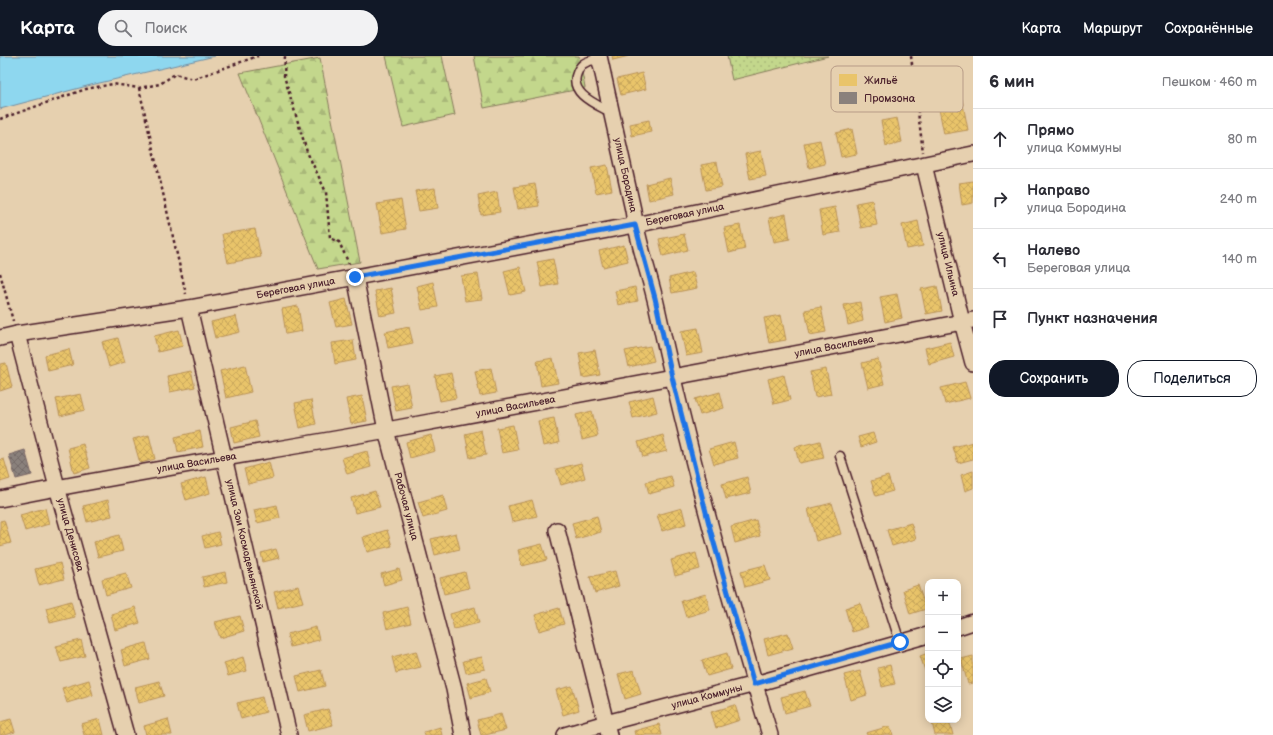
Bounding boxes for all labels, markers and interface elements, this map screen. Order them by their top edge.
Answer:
search box [98,10,378,46]
text: Карта [20,17,74,40]
icon: search [112,17,134,39]
text: Поиск [144,19,187,38]
text: Карта [1022,20,1061,37]
text: Маршрут [1083,20,1143,37]
text: Сохранённые [1165,20,1253,37]
legend [831,66,963,112]
text: 6 мин [989,72,1035,92]
text: Жильё [864,74,898,87]
text: Пешком · 460 m [1162,74,1257,90]
text: Промзона [864,92,916,105]
text: Прямо [1027,121,1074,140]
icon: ahead [989,128,1011,150]
text: 80 m [1228,131,1257,147]
street label: улица Бородина [611,137,639,214]
text: улица Коммуны [1027,140,1121,156]
text: Направо [1027,181,1090,200]
icon: right [989,188,1011,210]
text: 240 m [1220,191,1257,207]
street label: Береговая улица [645,200,725,229]
text: улица Бородина [1027,200,1126,216]
street label: улица Ильина [934,231,962,298]
text: Налево [1027,241,1080,260]
icon: left [989,248,1011,270]
text: 140 m [1222,251,1257,267]
text: Береговая улица [1027,260,1131,276]
route end [346,268,364,286]
street label: Береговая улица [255,275,336,301]
icon: arrive [989,308,1011,330]
text: Пункт назначения [1027,309,1158,328]
street label: улица Васильева [794,333,875,360]
button: Сохранить [989,360,1119,397]
button: Поделиться [1127,360,1257,397]
street label: улица Васильева [475,393,557,420]
street label: улица Васильева [156,450,237,476]
street label: Рабочая улица [391,471,421,542]
street label: улица Зои Космодемьянской [223,478,266,611]
street label: улица Денисова [54,497,86,573]
map controls [925,579,961,723]
button: + [925,579,961,615]
button: − [925,615,961,651]
route start [891,633,909,651]
button: locate [925,651,961,687]
street label: улица Коммуны [670,682,744,712]
button: layers [925,687,961,723]

